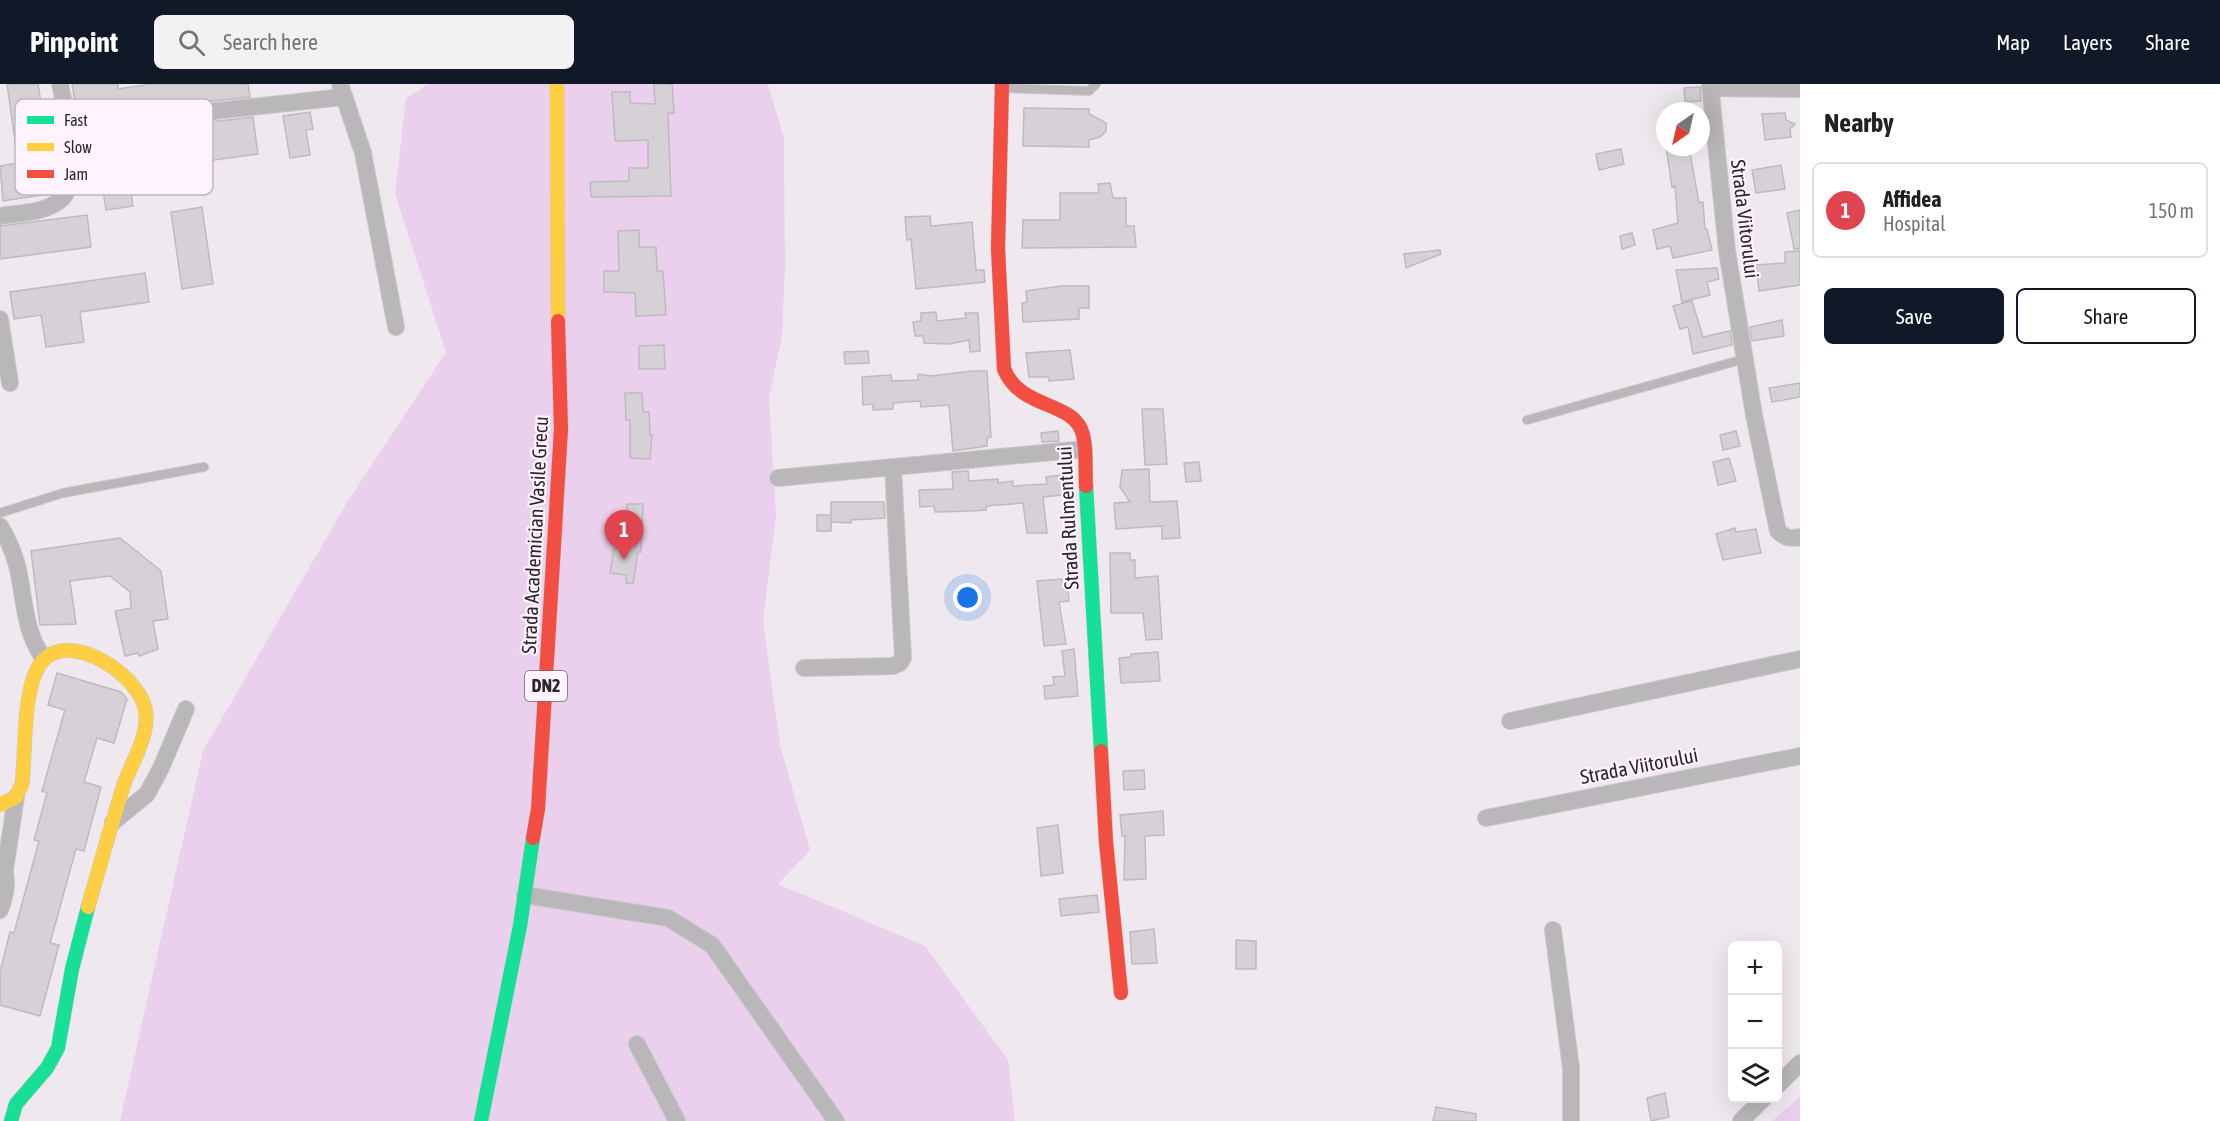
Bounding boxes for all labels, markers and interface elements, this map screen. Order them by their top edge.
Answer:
search box [154,15,574,69]
text: Pinpoint [30,26,118,58]
icon: search [175,26,208,59]
text: Search here [223,29,318,55]
text: Map [1996,30,2030,54]
text: Layers [2063,30,2113,54]
text: Share [2146,30,2190,54]
legend [15,99,213,195]
north arrow [1656,102,1710,156]
text: Nearby [1824,108,1894,138]
text: Fast [64,111,88,129]
text: Slow [64,138,92,156]
street label: Strada Viitorului [1727,158,1764,280]
text: Jam [64,165,88,183]
text: Affidea [1883,186,1941,212]
text: 1 [1841,199,1850,222]
text: 150 m [2149,199,2194,222]
text: Hospital [1883,212,1946,235]
button: Save [1824,288,2004,344]
button: Share [2016,288,2196,344]
street label: Strada Academician Vasile Grecu [517,416,552,654]
street label: Strada Rulmentului [1052,446,1083,590]
pin: 1 [604,510,644,560]
your location [953,583,982,612]
road number: DN2 [525,671,567,701]
street label: Strada Viitorului [1578,743,1700,788]
map controls [1728,941,1782,1103]
button: + [1728,941,1782,995]
button: − [1728,995,1782,1049]
button: layers [1728,1049,1782,1103]

